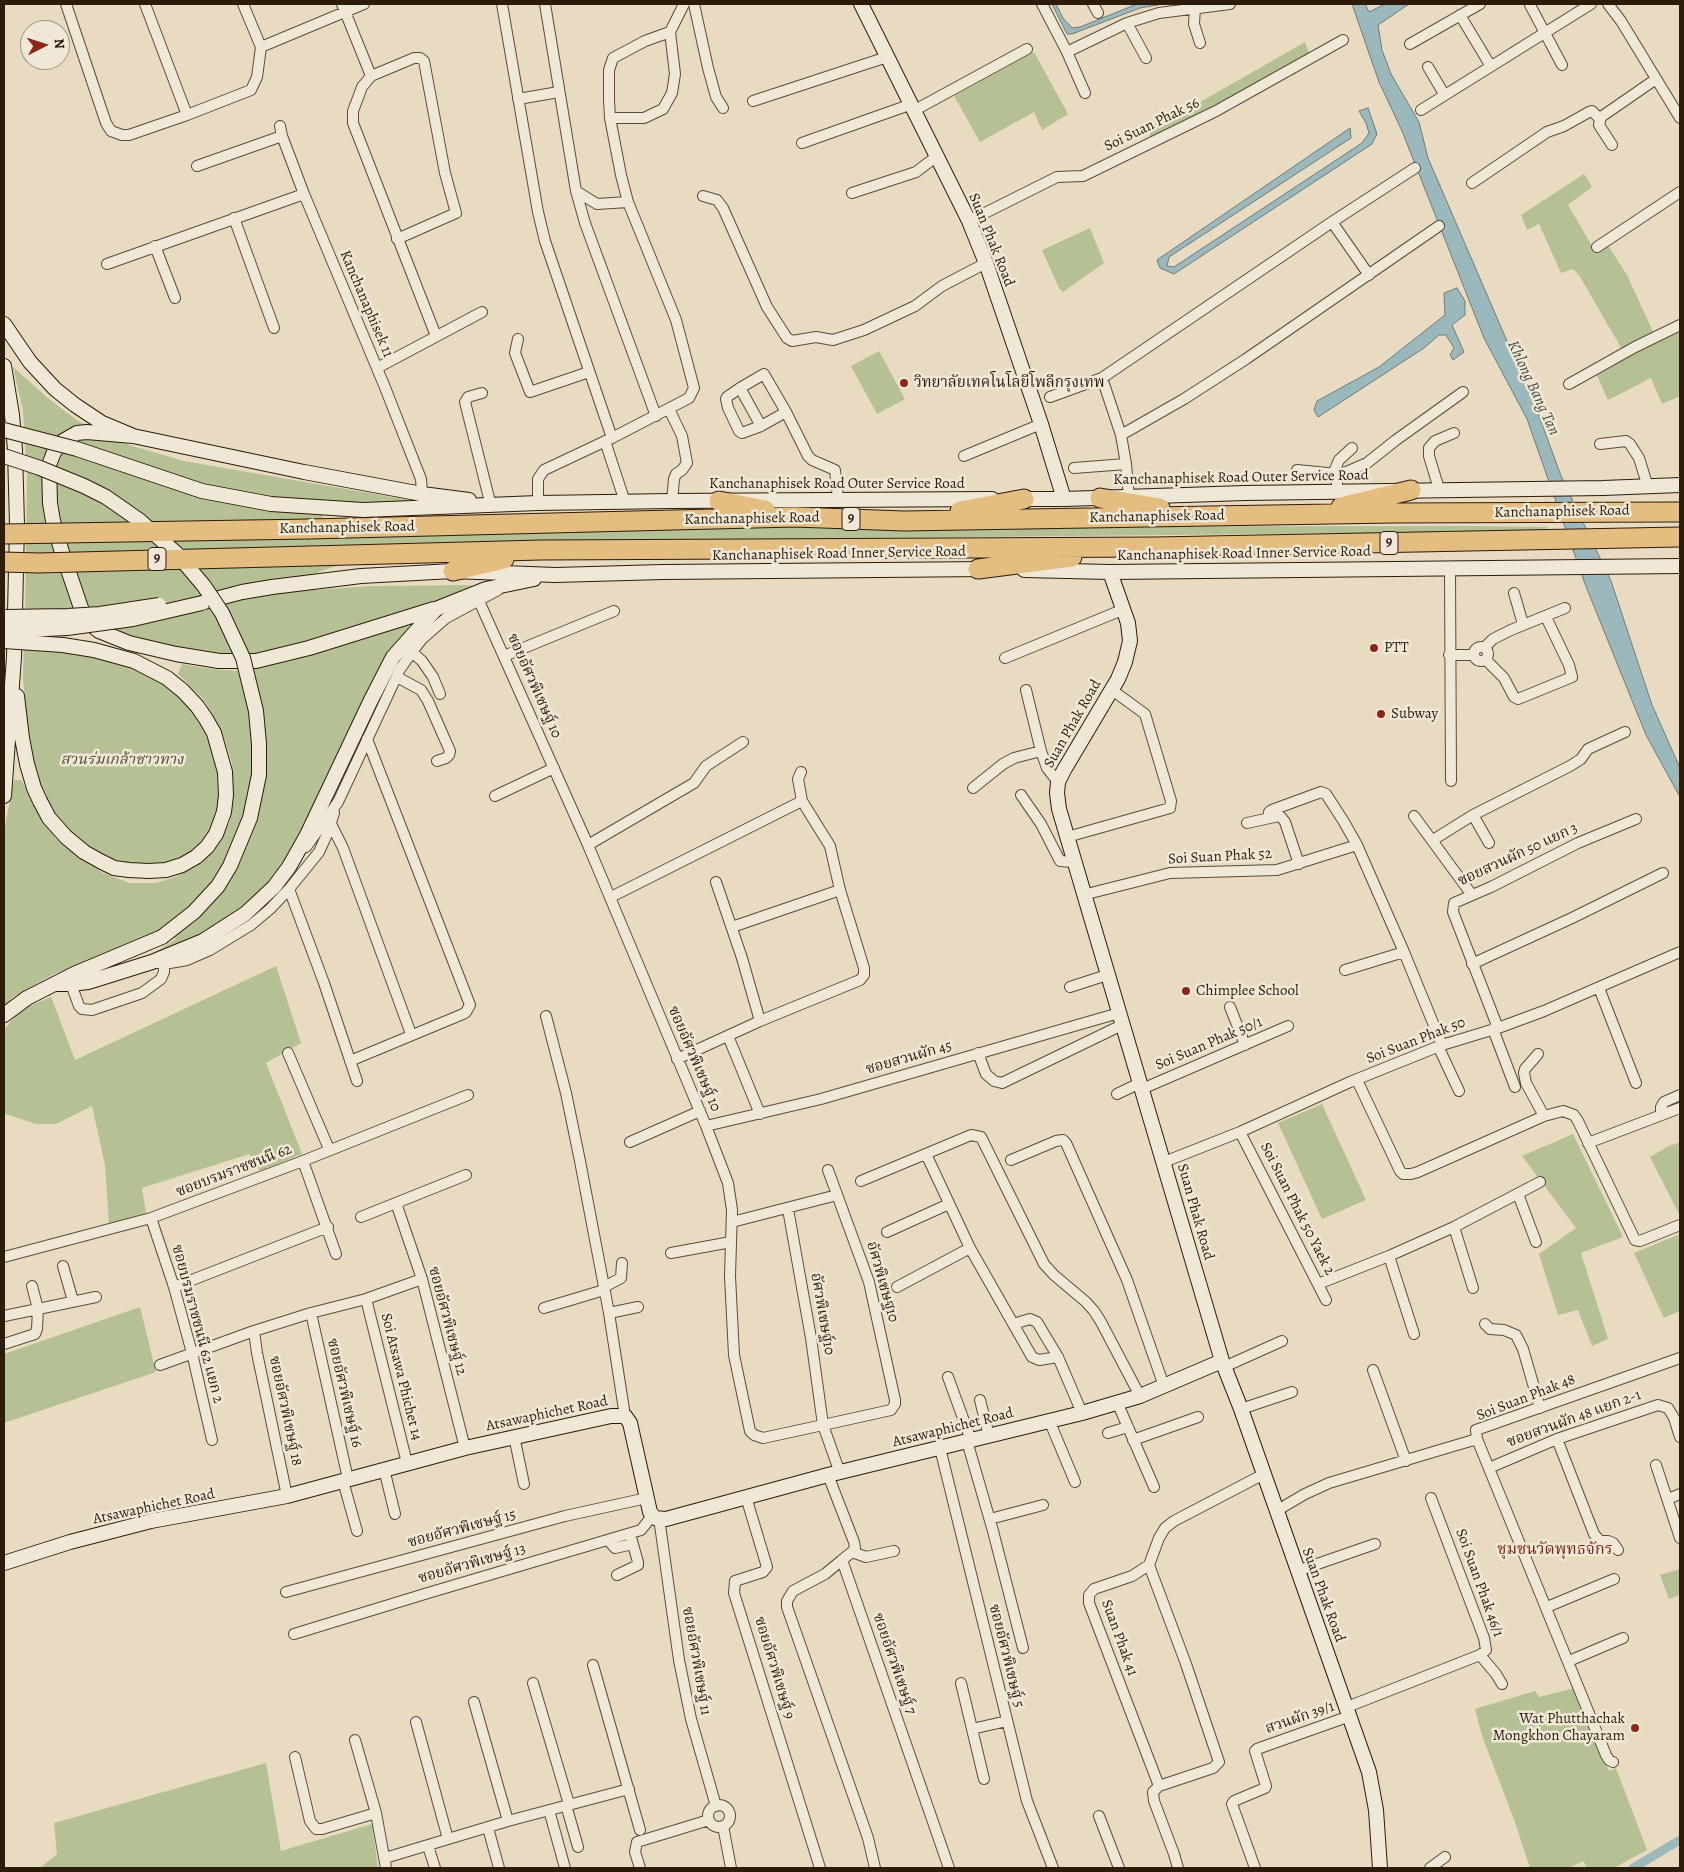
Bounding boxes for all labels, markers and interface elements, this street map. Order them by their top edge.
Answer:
north arrow [20,20,70,70]
text: N [50,38,69,50]
street label: Soi Suan Phak 56 [1101,94,1203,156]
street label: Suan Phak Road [964,191,1018,289]
street label: Kanchanaphisek 11 [335,248,397,360]
water label: Khlong Bang Tan [1503,337,1563,439]
place label: วิทยาลัยเทคโนโลยีโพลีกรุงเทพ [914,374,1105,392]
marker: วิทยาลัยเทคโนโลยีโพลีกรุงเทพ [898,377,910,389]
street label: Kanchanaphisek Road Outer Service Road [1113,467,1369,489]
street label: Kanchanaphisek Road Outer Service Road [709,475,965,493]
street label: Kanchanaphisek Road [1494,502,1630,522]
street label: Kanchanaphisek Road [1089,507,1225,527]
road number: 9 [842,508,860,530]
street label: Kanchanaphisek Road [684,509,820,529]
street label: Kanchanaphisek Road [279,518,415,538]
road number: 9 [1380,532,1398,554]
street label: Kanchanaphisek Road Inner Service Road [712,543,966,565]
street label: Kanchanaphisek Road Inner Service Road [1117,543,1371,565]
road number: 9 [148,548,166,570]
street label: ซอยอัศวพิเชษฐ์ 10 [503,631,565,741]
place label: PTT [1384,639,1409,657]
marker: PTT [1368,642,1380,654]
street label: Suan Phak Road [1040,677,1106,771]
place label: Subway [1391,705,1438,723]
marker: Subway [1375,708,1387,720]
park label: สวนร่มเกล้าชาวทาง [60,751,184,769]
street label: ซอยสวนผัก 50 แยก 3 [1455,819,1581,891]
street label: Soi Suan Phak 52 [1168,845,1272,869]
place label: Chimplee School [1196,982,1299,1000]
marker: Chimplee School [1180,985,1192,997]
street label: ซอยอัศวพิเชษฐ์ 10 [664,1004,724,1114]
street label: Soi Suan Phak 50/1 [1153,1013,1265,1075]
street label: Soi Suan Phak 50 [1364,1014,1468,1068]
street label: ซอยสวนผัก 45 [864,1037,954,1079]
street label: Soi Suan Phak 50 Yaek 2 [1256,1140,1338,1278]
street label: ซอยบรมราชชนนี 62 [174,1141,294,1201]
street label: Suan Phak Road [1173,1162,1217,1262]
street label: อัศวพิเชษฐ10 [862,1240,902,1324]
street label: ซอยบรมราชชนนี 62 แยก 2 [167,1243,227,1405]
street label: ซอยอัศวพิเชษฐ์ 12 [424,1265,470,1377]
street label: อัศวพิเชษฐ์10 [806,1272,838,1356]
street label: Soi Atsawa Phichet 14 [376,1312,426,1442]
street label: ซอยอัศวพิเชษฐ์ 16 [323,1337,365,1449]
street label: ซอยอัศวพิเชษฐ์ 18 [265,1354,305,1468]
street label: Soi Suan Phak 48 [1474,1371,1578,1425]
street label: ซอยสวนผัก 48 แยก 2-1 [1504,1386,1644,1452]
street label: Atsawaphichet Road [484,1392,610,1436]
street label: Atsawaphichet Road [891,1404,1015,1452]
street label: Atsawaphichet Road [91,1485,217,1529]
street label: ซอยอัศวพิเชษฐ์ 15 [406,1506,518,1552]
street label: Soi Suan Phak 46/1 [1451,1526,1507,1640]
street label: ซอยอัศวพิเชษฐ์ 13 [416,1540,528,1588]
district label: ชุมชนวัดพุทธจักร [1497,1540,1613,1560]
street label: Suan Phak Road [1298,1545,1348,1645]
street label: Suan Phak 41 [1097,1597,1141,1679]
street label: ซอยอัศวพิเชษฐ์ 5 [984,1602,1028,1710]
street label: ซอยอัศวพิเชษฐ์ 11 [678,1605,714,1717]
street label: ซอยอัศวพิเชษฐ์ 7 [868,1611,920,1717]
street label: ซอยอัศวพิเชษฐ์ 9 [750,1614,798,1722]
street label: สวนผัก 39/1 [1263,1698,1337,1738]
place label: Wat Phutthachak Mongkhon Chayaram [1493,1710,1625,1745]
marker: Wat Phutthachak Mongkhon Chayaram [1629,1722,1641,1734]

